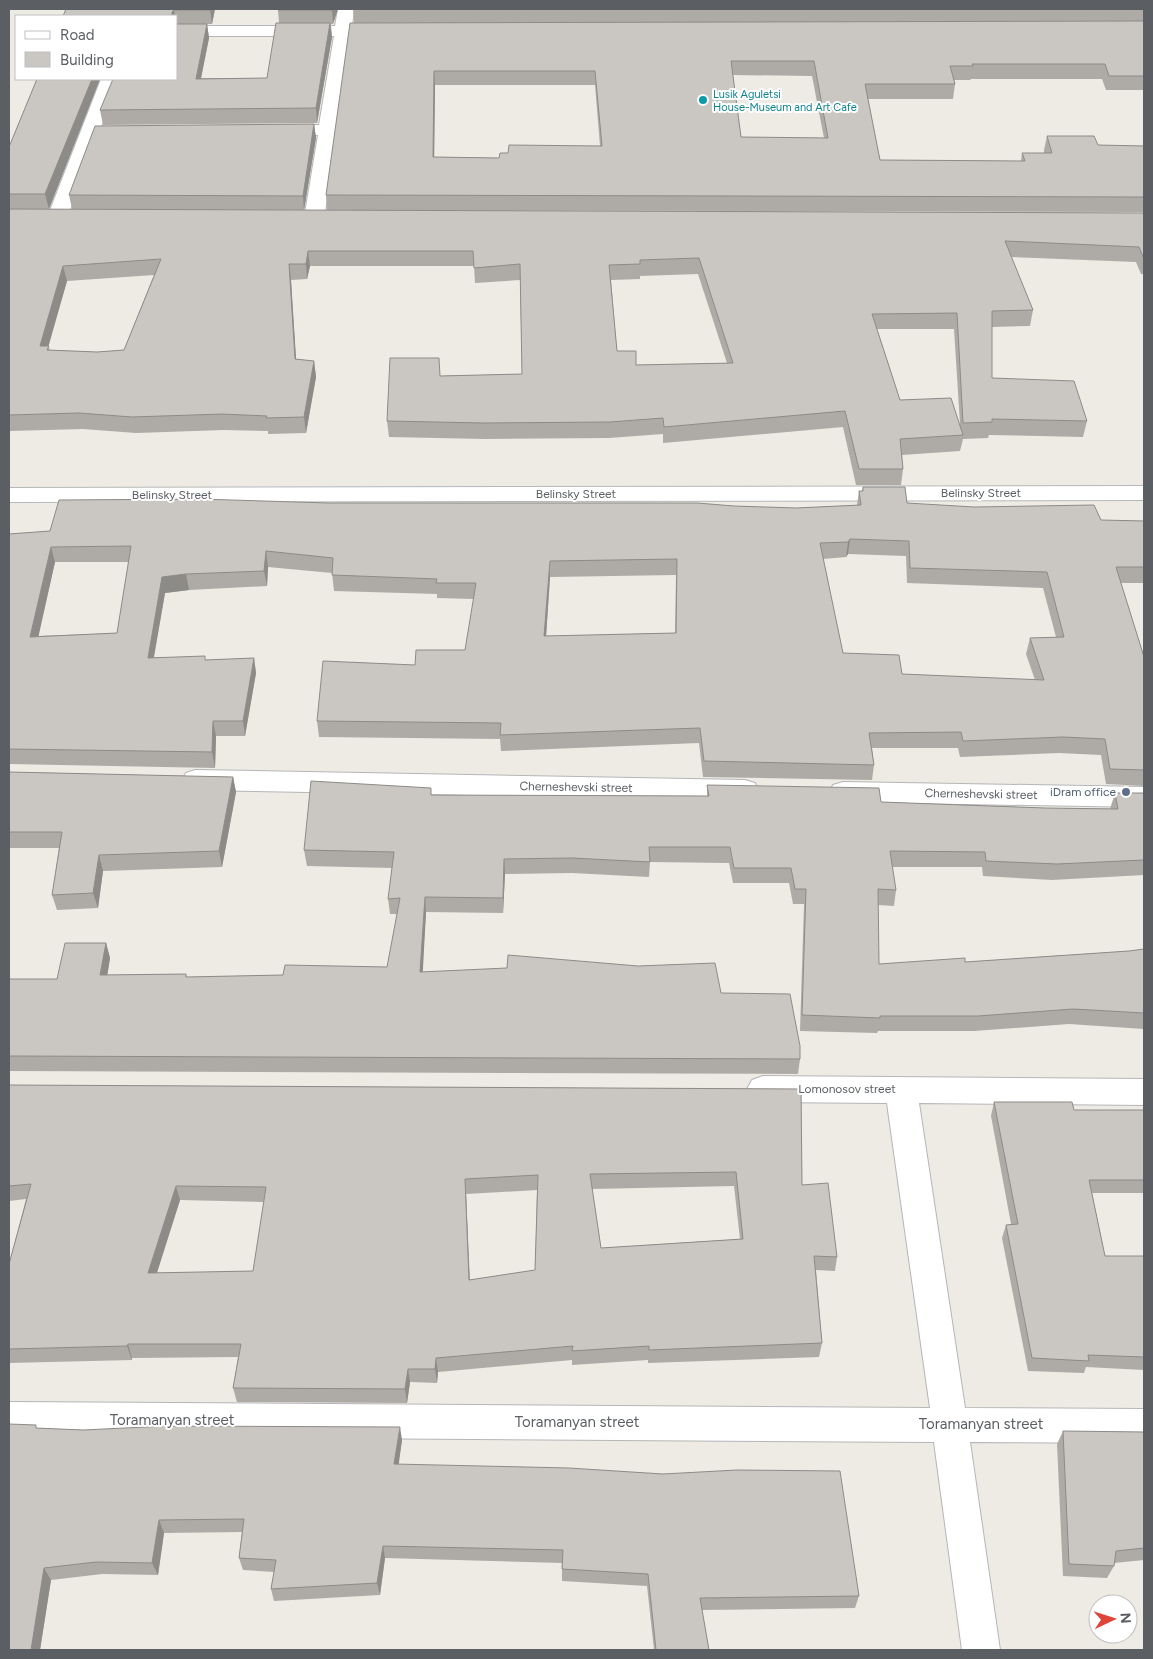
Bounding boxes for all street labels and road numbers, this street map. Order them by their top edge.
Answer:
street label: Belinsky Street [941,486,1022,500]
street label: Belinsky Street [536,487,617,501]
street label: Belinsky Street [132,488,213,502]
street label: Cherneshevski street [519,779,633,795]
street label: Cherneshevski street [924,786,1038,802]
street label: Lomonosov street [798,1082,896,1096]
street label: Toramanyan street [110,1411,235,1429]
street label: Toramanyan street [515,1413,640,1431]
street label: Toramanyan street [919,1415,1044,1433]

